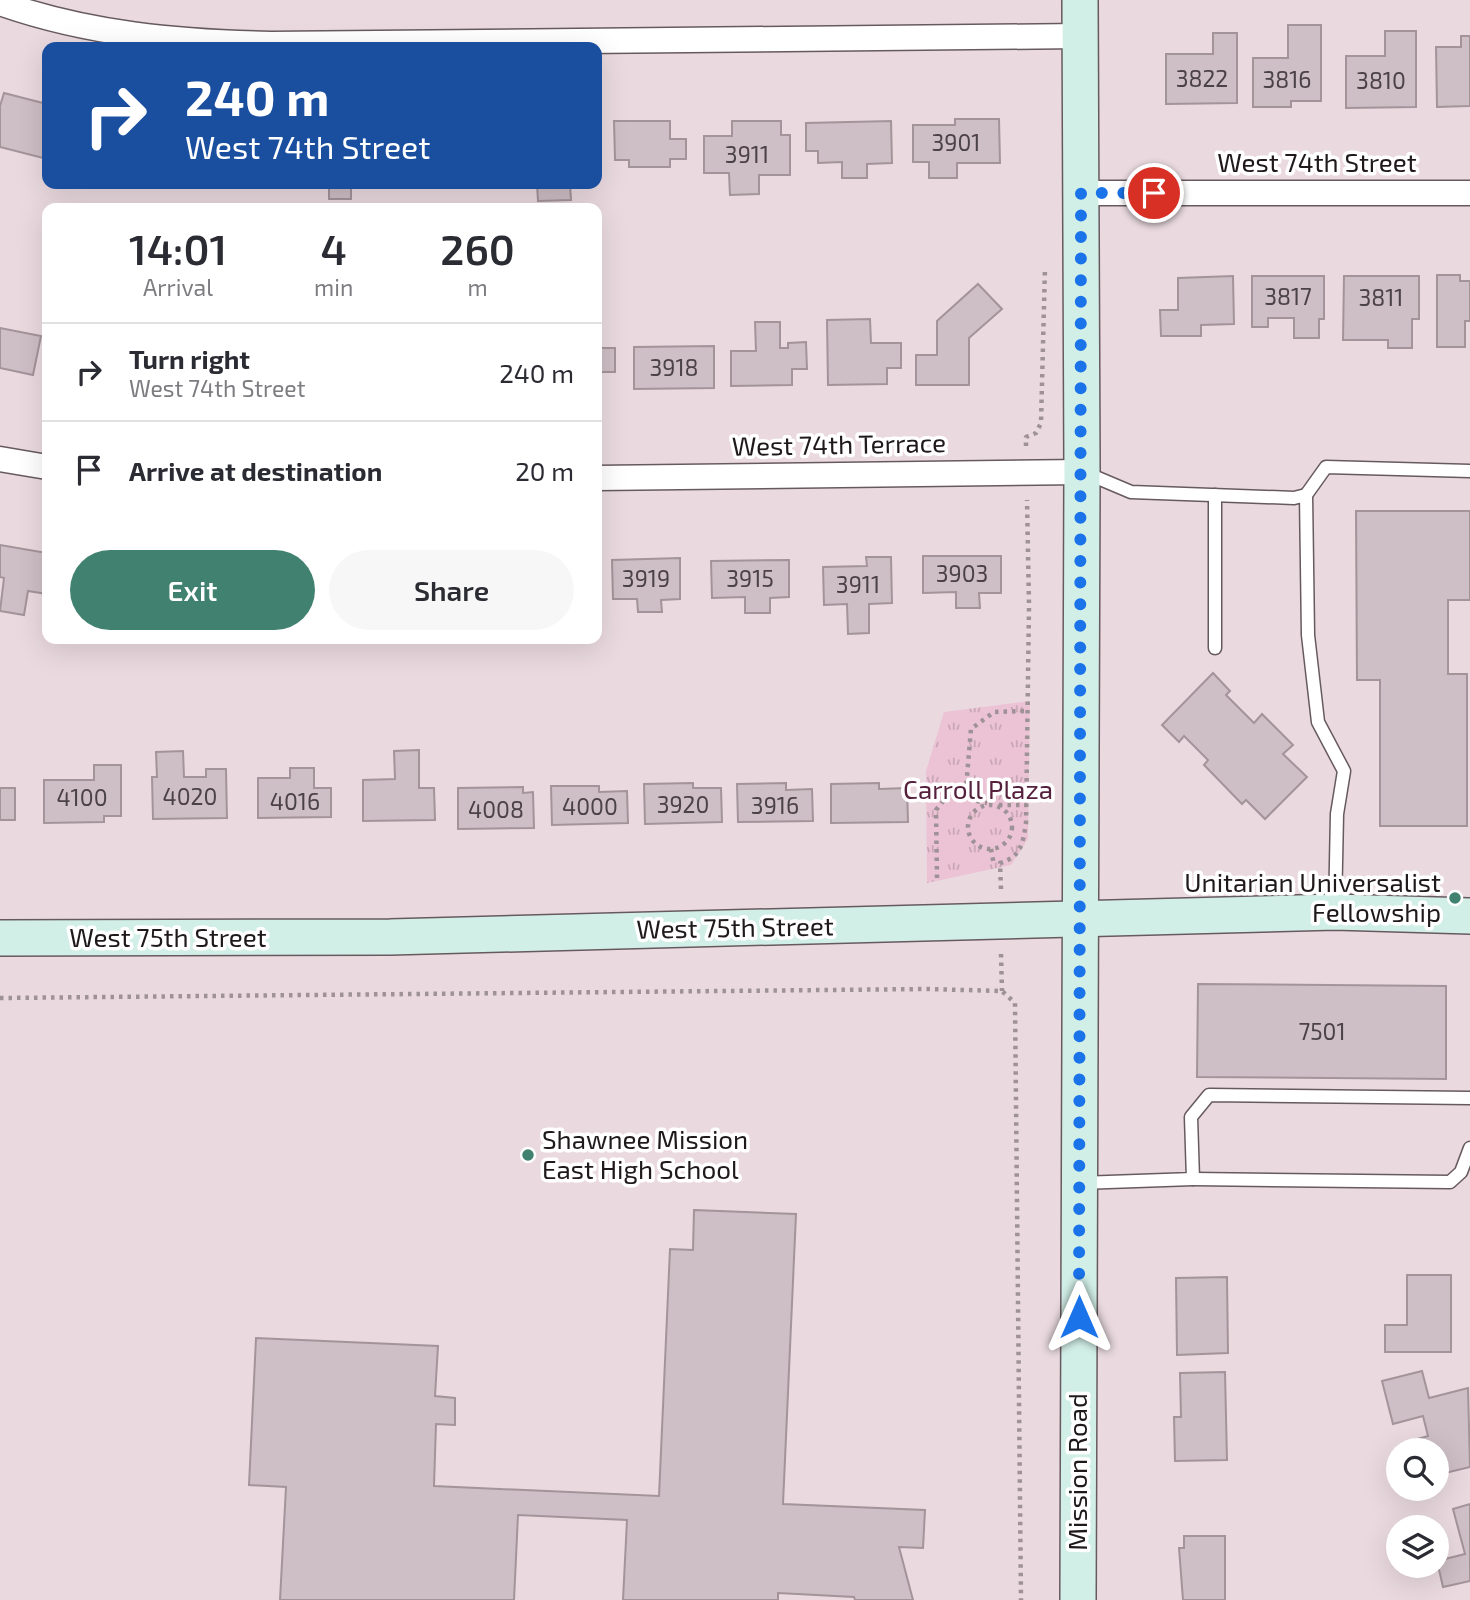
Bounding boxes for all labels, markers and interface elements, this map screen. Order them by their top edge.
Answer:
house number: 3822 [1176,64,1228,92]
house number: 3816 [1262,65,1312,93]
house number: 3810 [1356,66,1406,94]
text: 240 m [185,67,329,126]
icon: right [70,70,161,161]
text: West 74th Street [185,127,430,165]
house number: 3901 [932,128,980,156]
house number: 3911 [725,140,769,168]
street label: West 74th Street [1217,146,1417,177]
pin [1124,163,1184,223]
icon: arrive [1135,174,1173,212]
text: 14:01 [129,223,227,273]
text: 4 [320,223,347,273]
text: 260 [440,223,515,273]
text: Arrival [143,273,213,301]
text: min [314,273,353,301]
text: m [468,273,488,301]
house number: 3817 [1264,282,1312,310]
house number: 3811 [1358,283,1404,311]
text: Turn right [129,343,250,374]
icon: right [70,353,108,391]
house number: 3918 [649,353,699,381]
text: 240 m [499,357,574,388]
text: West 74th Street [129,374,305,402]
street label: West 74th Terrace [732,426,946,461]
icon: arrive [70,451,108,489]
text: Arrive at destination [129,455,382,486]
text: 20 m [515,455,574,486]
button: Exit [70,550,315,630]
button: Share [329,550,574,630]
house number: 3903 [936,559,988,587]
house number: 3919 [622,564,670,592]
house number: 3915 [726,564,774,592]
house number: 3911 [836,570,880,598]
park label: Carroll Plaza [903,773,1053,804]
house number: 4020 [163,782,217,810]
house number: 4100 [56,783,108,811]
house number: 4016 [270,787,320,815]
house number: 3920 [657,790,709,818]
house number: 3916 [751,791,799,819]
house number: 4000 [562,792,618,820]
house number: 4008 [468,795,524,823]
place label: Unitarian Universalist Fellowship [1184,866,1441,927]
marker: Unitarian Universalist Fellowship [1447,890,1463,906]
street label: West 75th Street [636,909,834,944]
street label: West 75th Street [69,921,267,952]
house number: 7501 [1298,1017,1346,1045]
place label: Shawnee Mission East High School [542,1123,748,1184]
marker: Shawnee Mission East High School [520,1147,536,1163]
position arrow [1042,1280,1116,1354]
street label: Mission Road [1061,1393,1092,1551]
map controls [1386,1438,1449,1578]
button: search [1386,1438,1449,1501]
button: layers [1386,1515,1449,1578]

